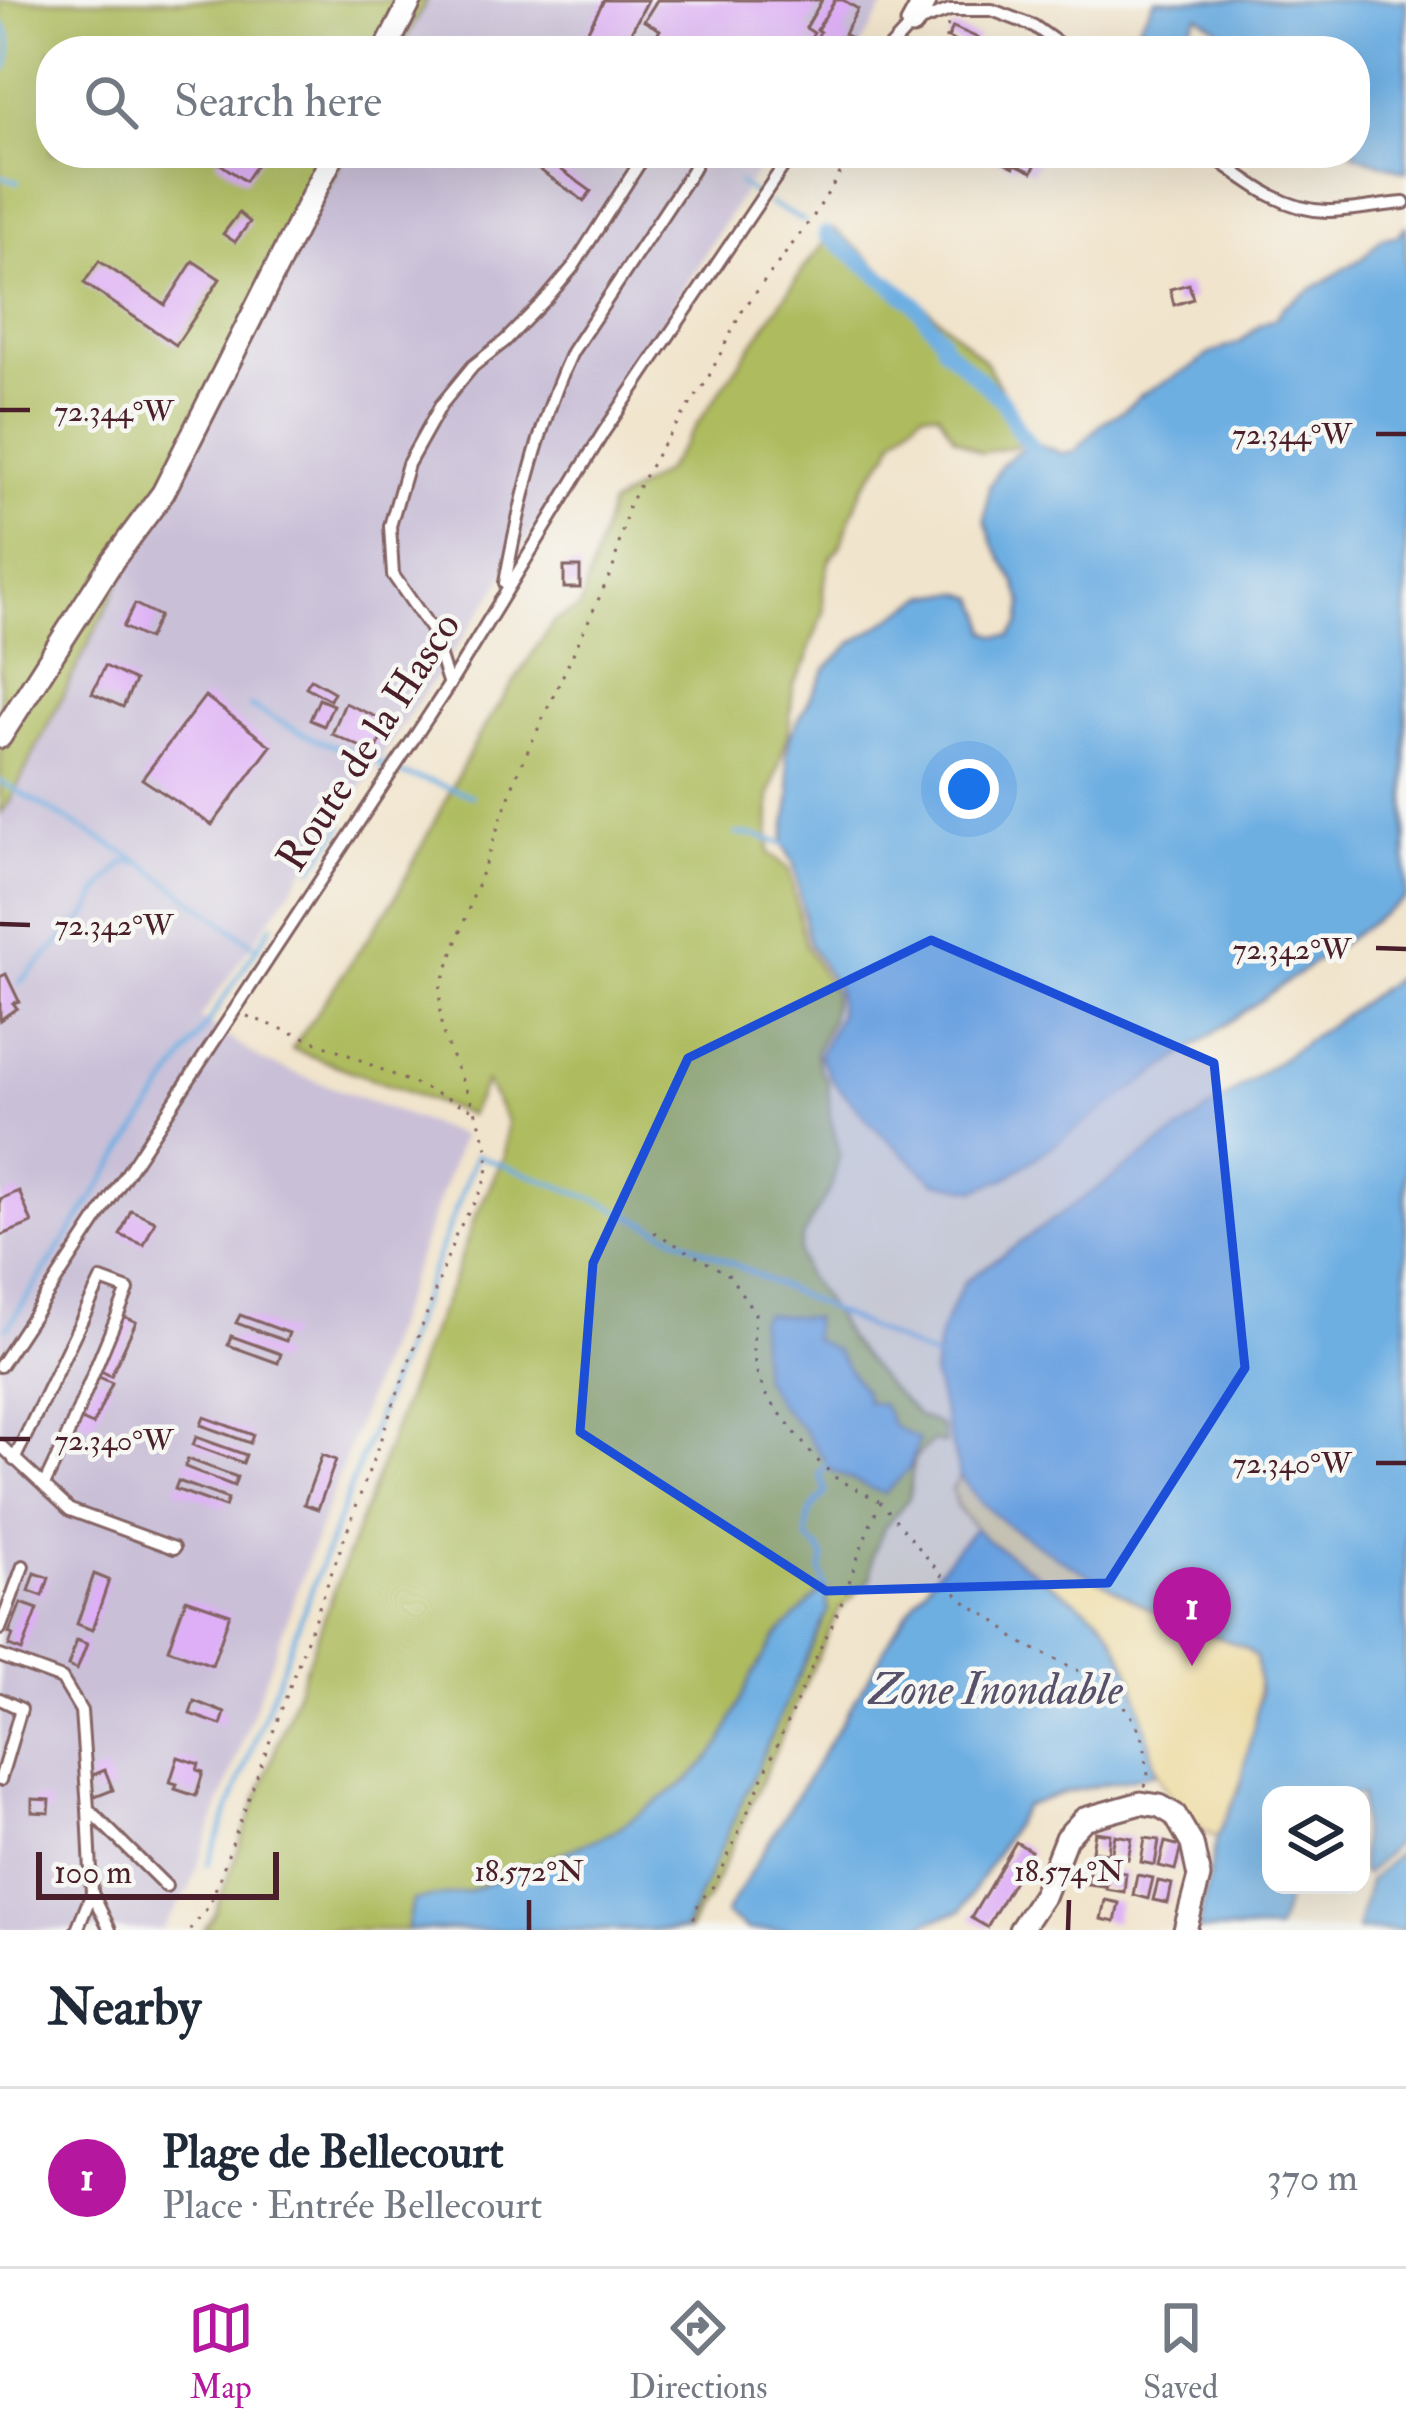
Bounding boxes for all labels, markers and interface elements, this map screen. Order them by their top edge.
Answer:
search box [36,36,1370,168]
icon: search [78,69,144,135]
text: Search here [174,74,382,130]
text: 72.344°W [54,393,175,430]
text: 72.344°W [1232,416,1353,453]
street label: Route de la Hasco [266,603,472,881]
your location [939,759,999,819]
text: 72.342°W [55,907,175,944]
text: 72.342°W [1233,931,1353,968]
text: 72.340°W [55,1422,175,1459]
text: 72.340°W [1233,1445,1353,1482]
pin: 1 [1153,1567,1231,1666]
water label: Zone Inondable [867,1662,1124,1718]
map controls [1262,1786,1370,1894]
button: layers [1262,1786,1370,1894]
scale bar [36,1846,279,1899]
text: 100 m [54,1852,132,1893]
text: 18.572°N [474,1853,584,1890]
text: 18.574°N [1014,1853,1124,1890]
text: Nearby [48,1976,201,2040]
text: Plage de Bellecourt [162,2125,504,2181]
text: 1 [80,2153,94,2202]
text: 370 m [1267,2153,1358,2202]
text: Place · Entrée Bellecourt [162,2181,543,2230]
tab: Map [188,2295,254,2408]
tab: Directions [629,2295,768,2408]
tab: Saved [1143,2295,1218,2408]

